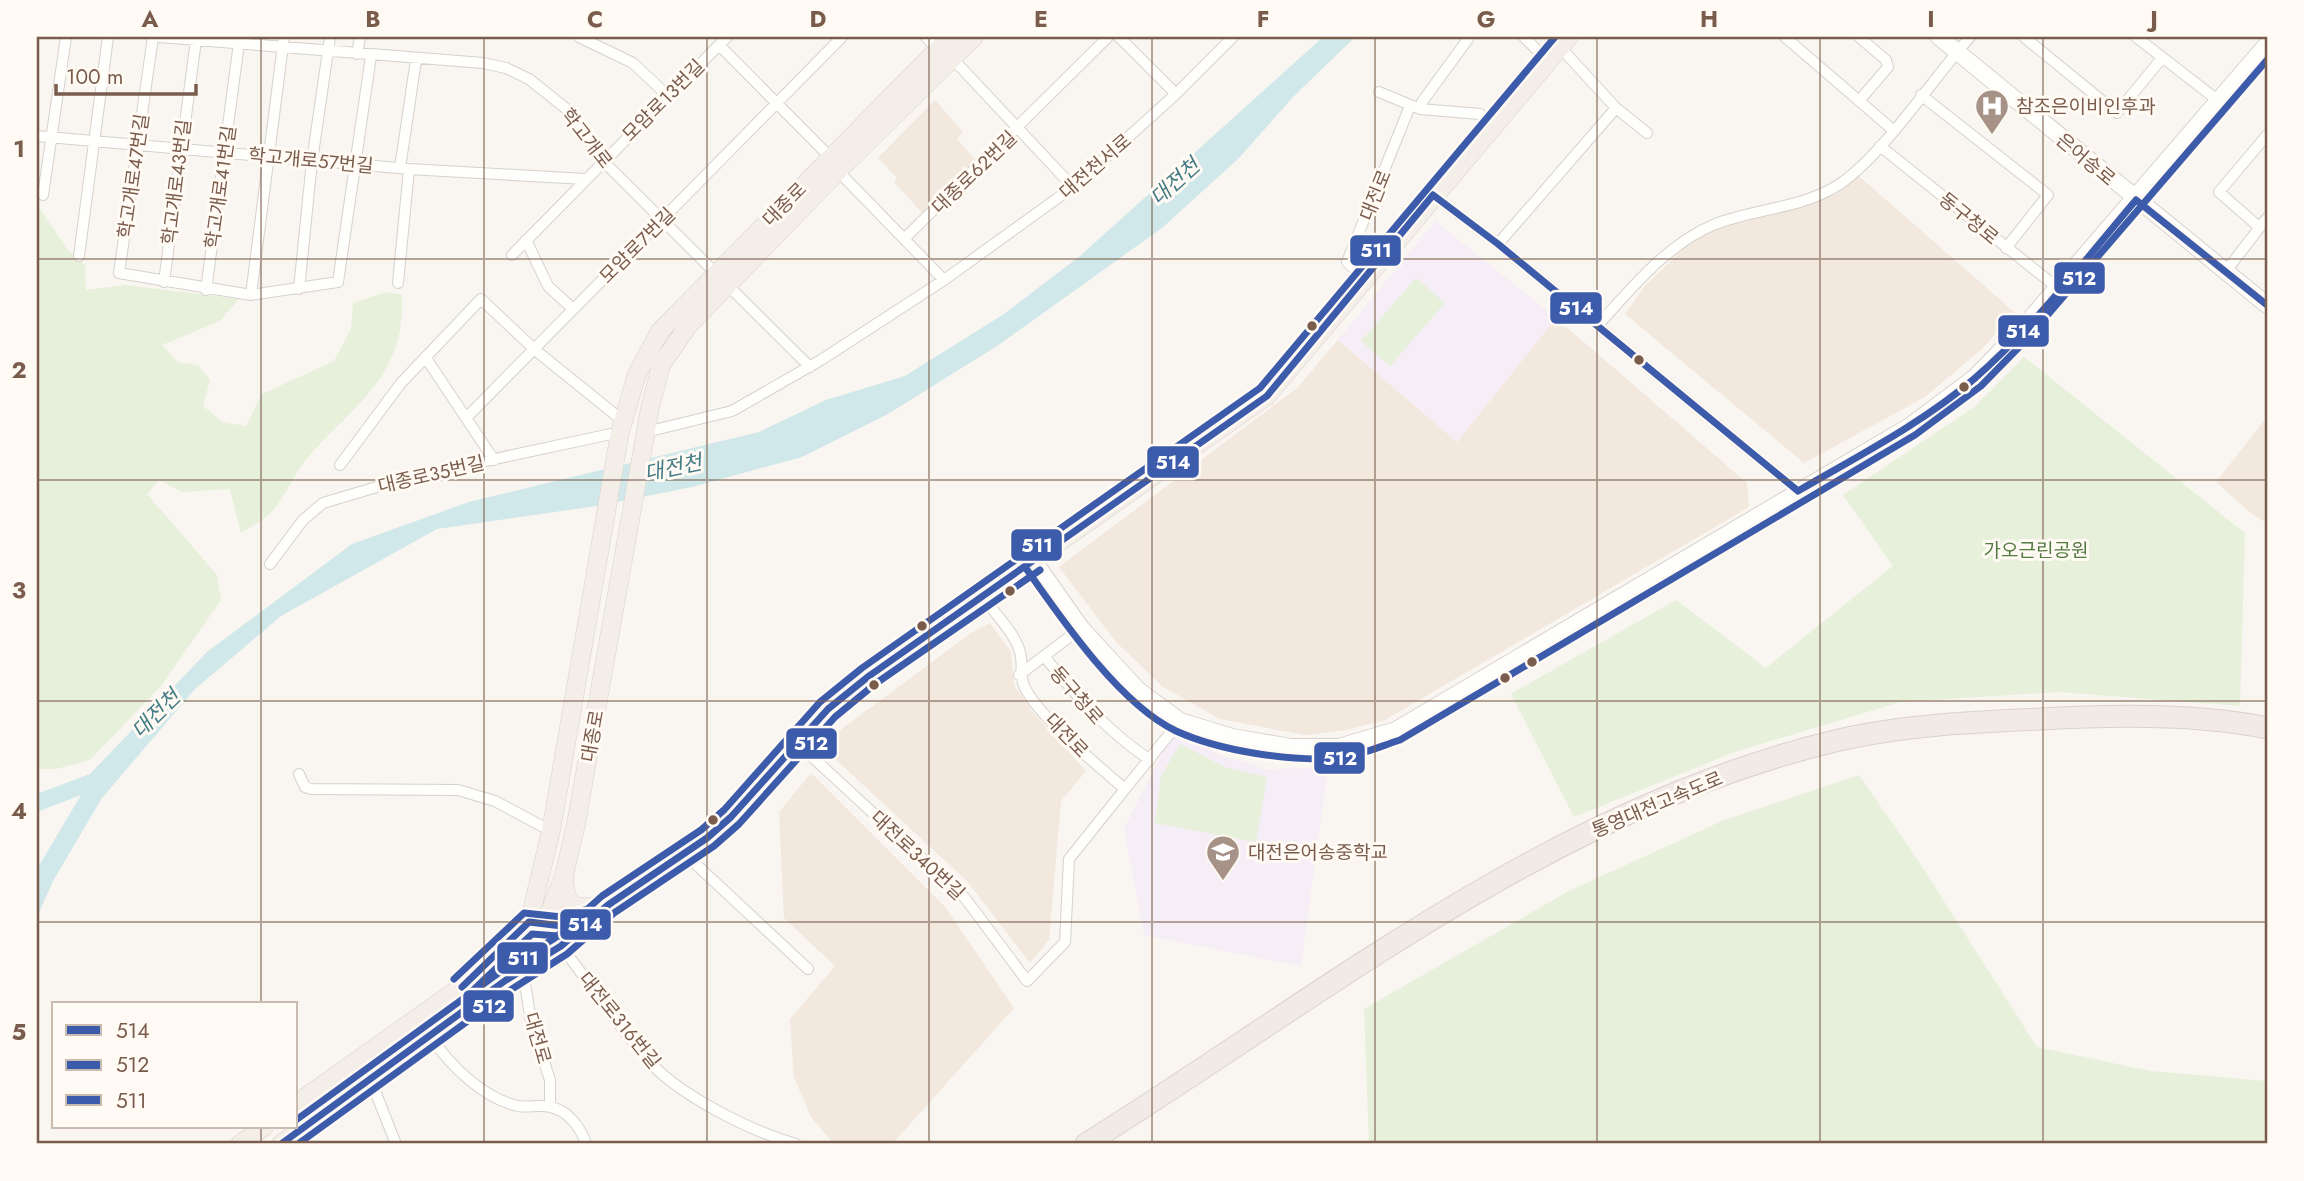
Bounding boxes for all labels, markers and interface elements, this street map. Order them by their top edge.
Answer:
text: A [141,2,159,36]
text: B [365,2,381,36]
text: C [587,2,603,36]
text: D [810,2,827,36]
text: E [1034,2,1048,36]
text: F [1257,2,1269,36]
text: G [1477,2,1495,36]
text: H [1700,2,1718,36]
text: I [1927,2,1935,36]
text: J [2146,2,2158,36]
scale bar [56,52,196,96]
street label: 모암로13번길 [616,53,710,147]
text: 100 m [66,62,123,92]
hospital icon: 참조은이비인후과 [1973,87,2011,136]
place label: 참조은이비인후과 [2016,93,2156,120]
street label: 학고개로 [554,102,619,174]
street label: 학고개로47번길 [111,112,156,240]
street label: 학고개로43번길 [155,118,198,246]
street label: 학고개로41번길 [198,124,243,251]
street label: 대종로62번길 [926,125,1023,220]
street label: 은어송로 [2050,127,2121,192]
street label: 대전천서로 [1053,128,1137,205]
text: 1 [13,132,25,166]
street label: 학고개로57번길 [247,142,375,179]
water label: 대전천 [1143,150,1209,213]
street label: 대전로 [1353,166,1398,225]
street label: 대종로 [756,176,812,232]
street label: 동구청로 [1933,186,2004,251]
street label: 모암로7번길 [593,201,681,289]
line badge: 511 [1349,234,1402,267]
text: 511 [1360,237,1392,264]
line badge: 512 [2053,261,2106,295]
text: 512 [2062,265,2096,292]
line badge: 514 [1549,291,1603,325]
text: 514 [1558,295,1594,322]
line badge: 514 [1997,314,2050,348]
text: 514 [2005,318,2041,345]
unlabelled marker [1305,319,1319,333]
text: 2 [11,353,27,387]
unlabelled marker [1632,353,1646,367]
unlabelled marker [1957,380,1971,394]
line badge: 514 [1146,445,1200,479]
water label: 대전천 [642,447,707,489]
street label: 대종로35번길 [375,449,487,500]
text: 514 [1155,449,1191,476]
line badge: 511 [1010,528,1063,562]
text: 511 [1021,532,1053,559]
park label: 가오근린공원 [1984,537,2088,564]
text: 3 [12,573,26,607]
unlabelled marker [1003,584,1017,598]
unlabelled marker [915,619,929,633]
unlabelled marker [1525,655,1539,669]
street label: 동구청로 [1043,660,1110,731]
unlabelled marker [1498,671,1512,685]
unlabelled marker [867,678,881,692]
water label: 대전천 [125,681,189,745]
street label: 대전로 [1039,707,1095,764]
street label: 대종로 [575,708,610,764]
line badge: 512 [785,727,838,760]
text: 512 [794,730,828,757]
line badge: 512 [1313,741,1366,775]
text: 512 [1323,745,1357,772]
street label: 통영대전고속도로 [1588,765,1727,844]
text: 4 [11,794,27,828]
street label: 대전로340번길 [864,804,971,906]
unlabelled marker [706,813,720,827]
school or university icon: 대전은어송중학교 [1204,833,1242,882]
place label: 대전은어송중학교 [1248,839,1388,866]
line badge: 514 [559,908,612,941]
text: 514 [567,911,603,938]
line badge: 511 [496,941,549,975]
text: 511 [507,945,539,972]
street label: 대전로316번길 [572,966,667,1074]
line badge: 512 [462,989,515,1023]
text: 512 [472,993,506,1020]
legend [52,1002,298,1128]
street label: 대전로 [517,1009,558,1067]
text: 5 [12,1015,26,1049]
text: 514 [116,1016,150,1046]
text: 512 [116,1050,149,1080]
text: 511 [116,1086,147,1116]

